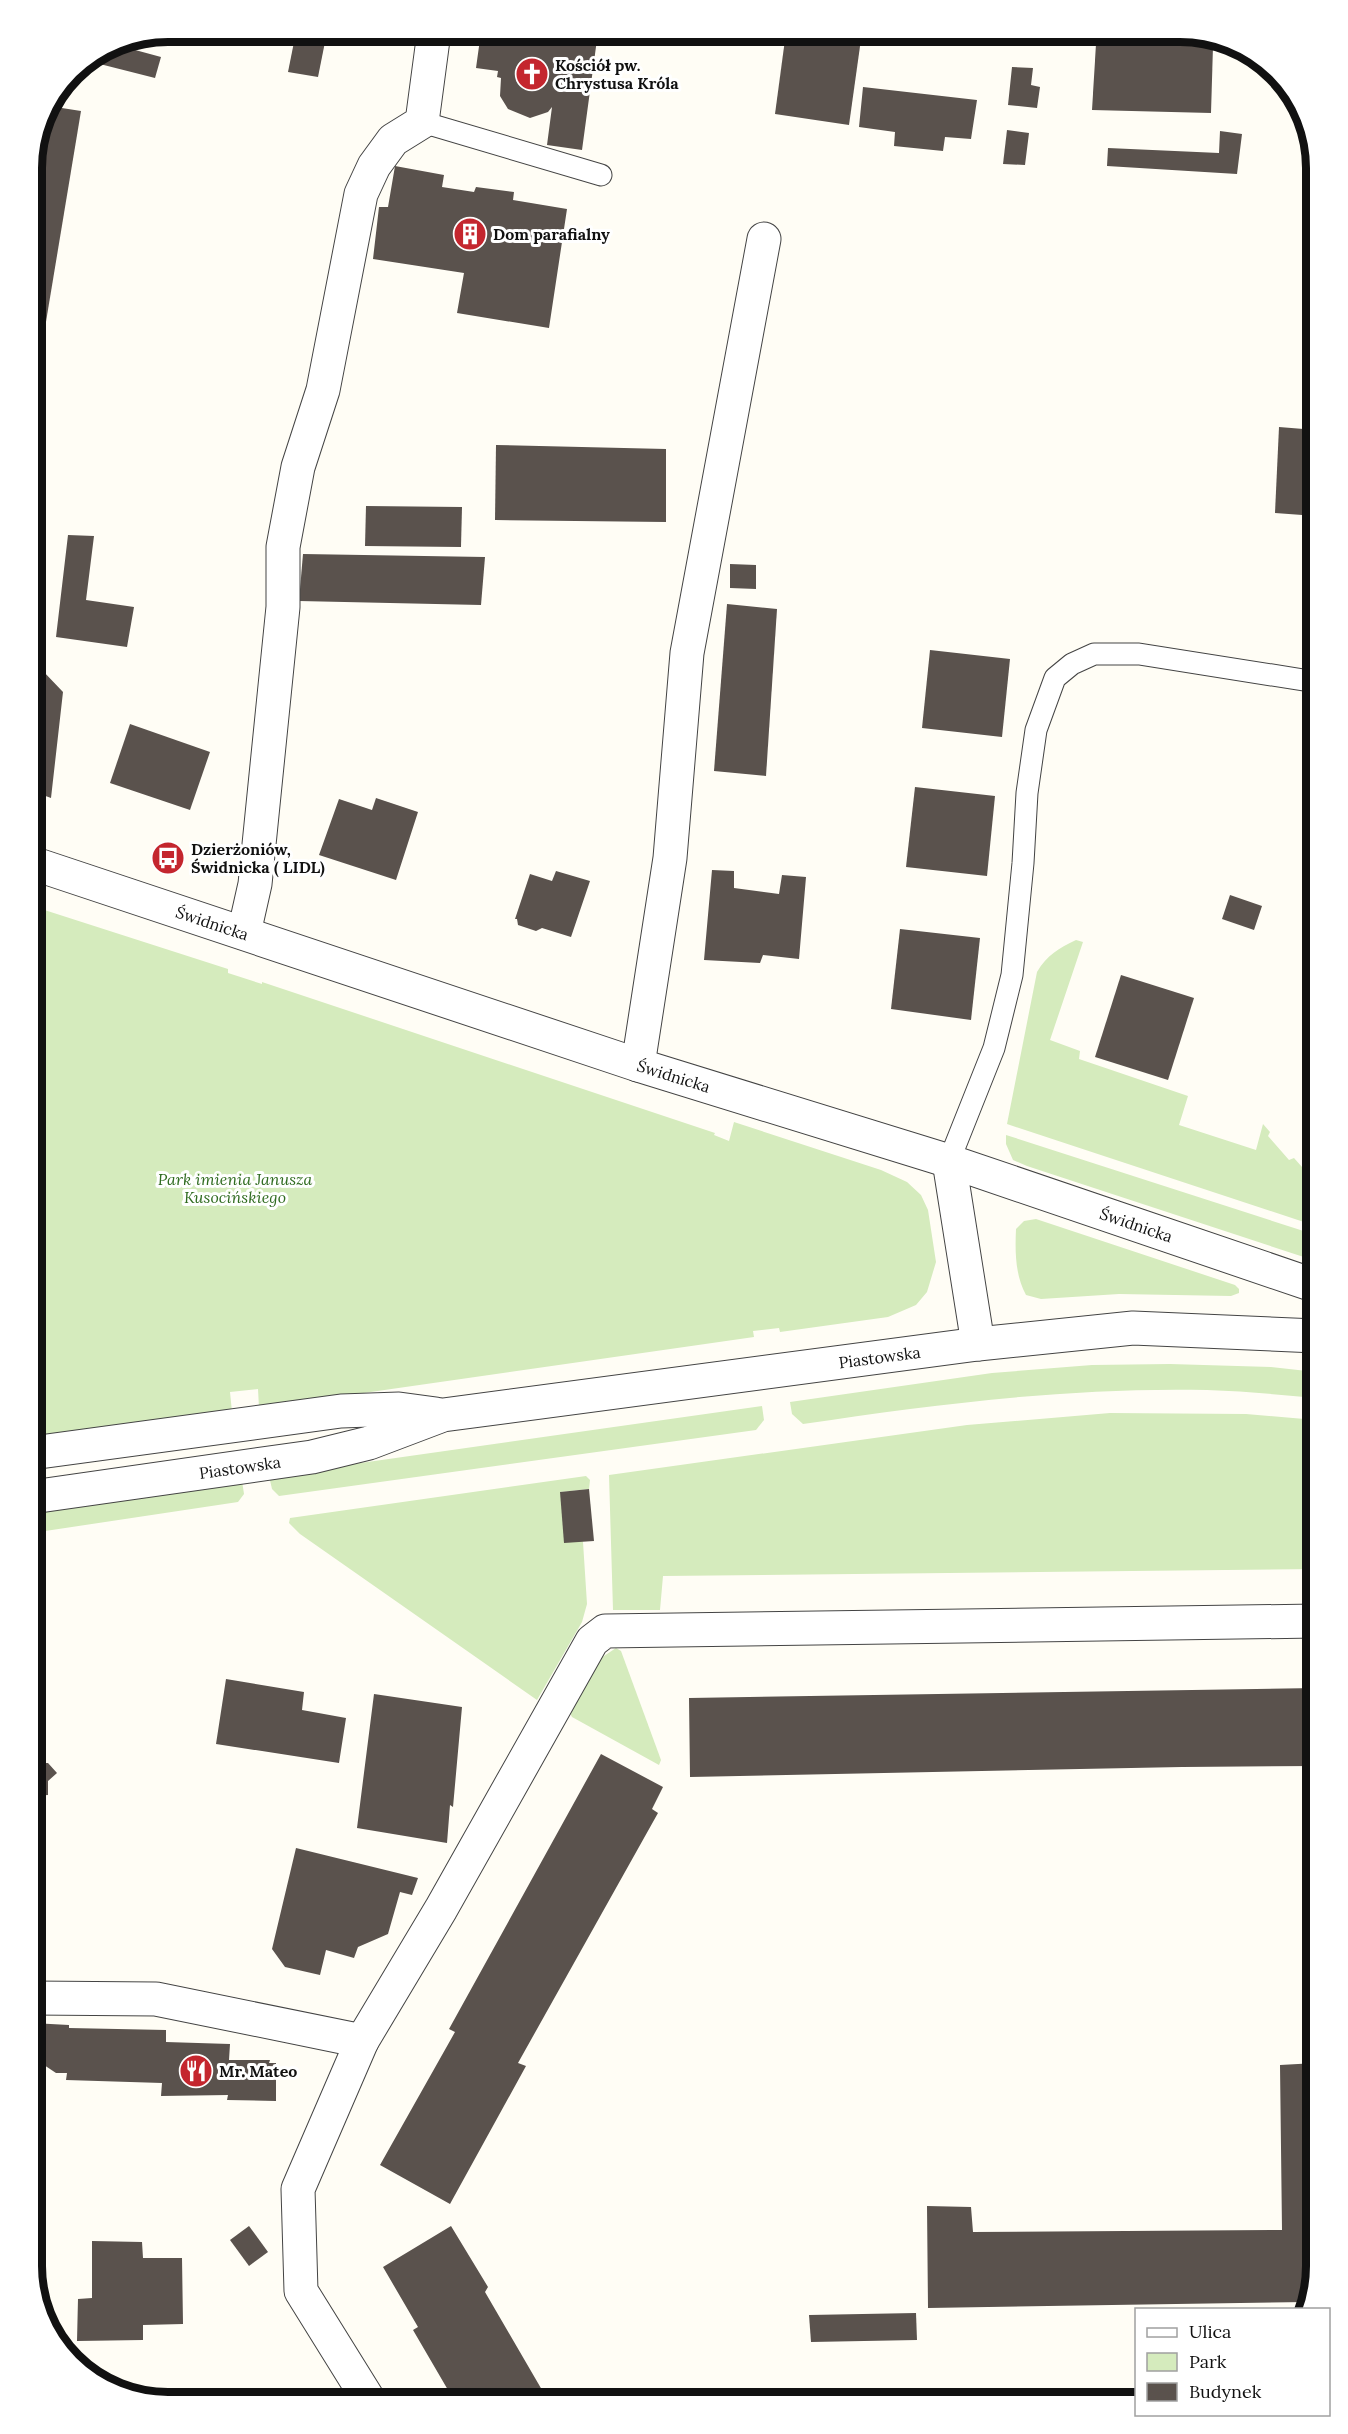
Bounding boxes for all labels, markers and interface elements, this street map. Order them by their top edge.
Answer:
place label: Kościół pw. Chrystusa Króla [555,55,679,93]
church icon: Kościół pw. Chrystusa Króla [514,56,550,92]
building icon: Dom parafialny [452,216,488,252]
place label: Dom parafialny [493,224,610,244]
place label: Dzierżoniów, Świdnicka ( LIDL) [191,839,325,878]
bus stop icon: Dzierżoniów, Świdnicka ( LIDL) [150,840,186,876]
street label: Świdnicka [173,902,251,945]
street label: Świdnicka [635,1055,713,1097]
park label: Park imienia Janusza Kusocińskiego [158,1169,313,1207]
street label: Świdnicka [1097,1203,1175,1246]
street label: Piastowska [837,1342,922,1372]
street label: Piastowska [198,1452,282,1483]
restaurant icon: Mr. Mateo [178,2053,214,2089]
place label: Mr. Mateo [219,2061,297,2081]
legend [1135,2308,1330,2416]
text: Ulica [1189,2320,1231,2343]
text: Park [1189,2350,1227,2373]
text: Budynek [1189,2380,1262,2403]

